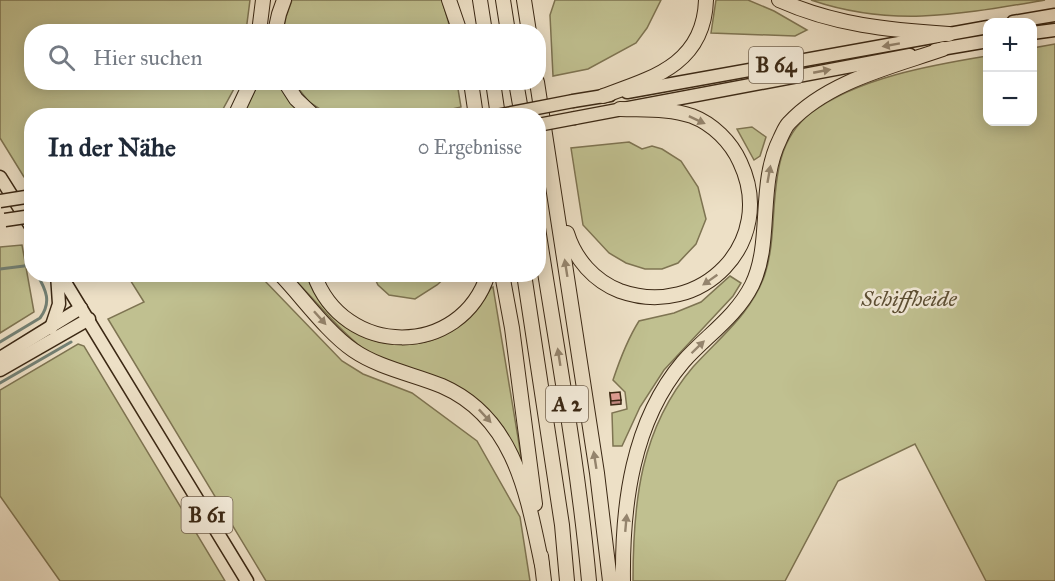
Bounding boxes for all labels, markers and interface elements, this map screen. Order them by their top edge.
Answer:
map controls [983,18,1037,126]
button: + [983,18,1037,72]
search box [24,24,546,90]
one-way arrow [881,40,900,49]
icon: search [45,41,78,74]
text: Hier suchen [93,44,202,71]
road number: B 64 [749,47,803,83]
one-way arrow [812,66,831,75]
button: − [983,72,1037,126]
one-way arrow [689,115,706,124]
text: In der Nähe [48,131,176,163]
text: 0 Ergebnisse [418,135,522,159]
one-way arrow [764,164,773,183]
one-way arrow [561,258,570,277]
one-way arrow [702,274,718,286]
park label: Schiffheide [860,285,957,314]
one-way arrow [313,310,327,325]
one-way arrow [691,340,706,354]
one-way arrow [554,347,563,366]
road number: A 2 [546,386,588,422]
one-way arrow [478,408,492,423]
one-way arrow [591,451,600,470]
road number: B 61 [182,497,232,533]
one-way arrow [621,513,630,532]

